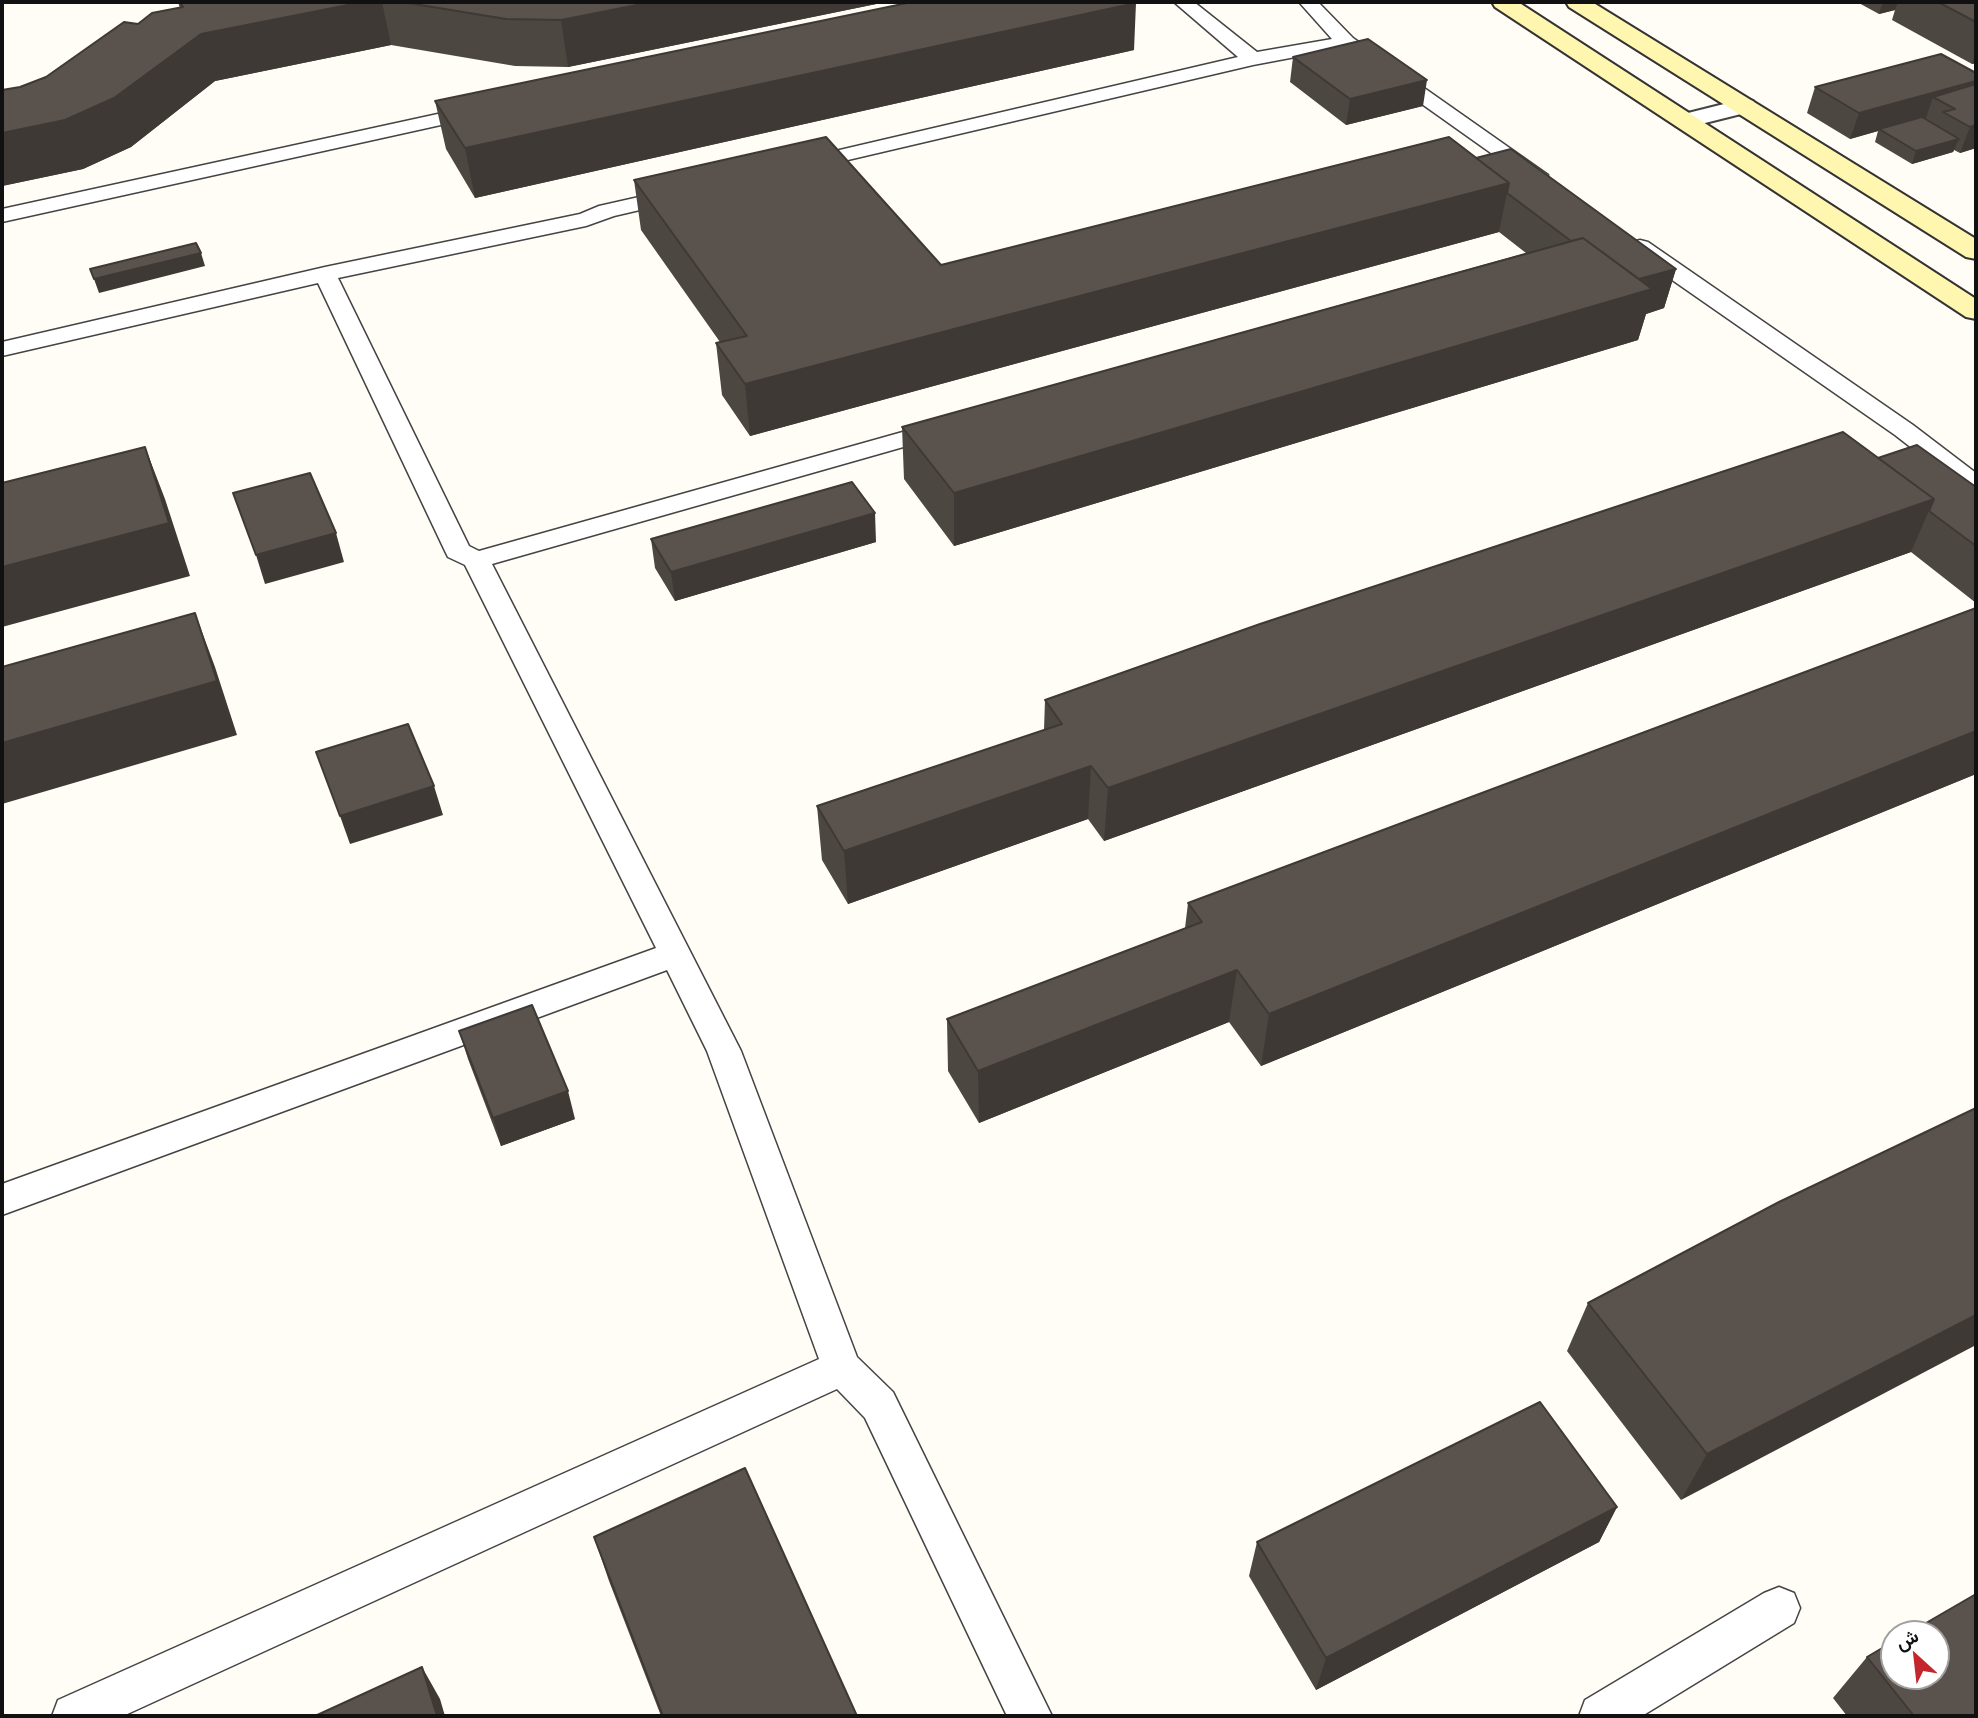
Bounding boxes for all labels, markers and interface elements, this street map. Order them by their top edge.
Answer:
north arrow [1880,1620,1950,1690]
text: ش [1890,1620,1923,1656]

